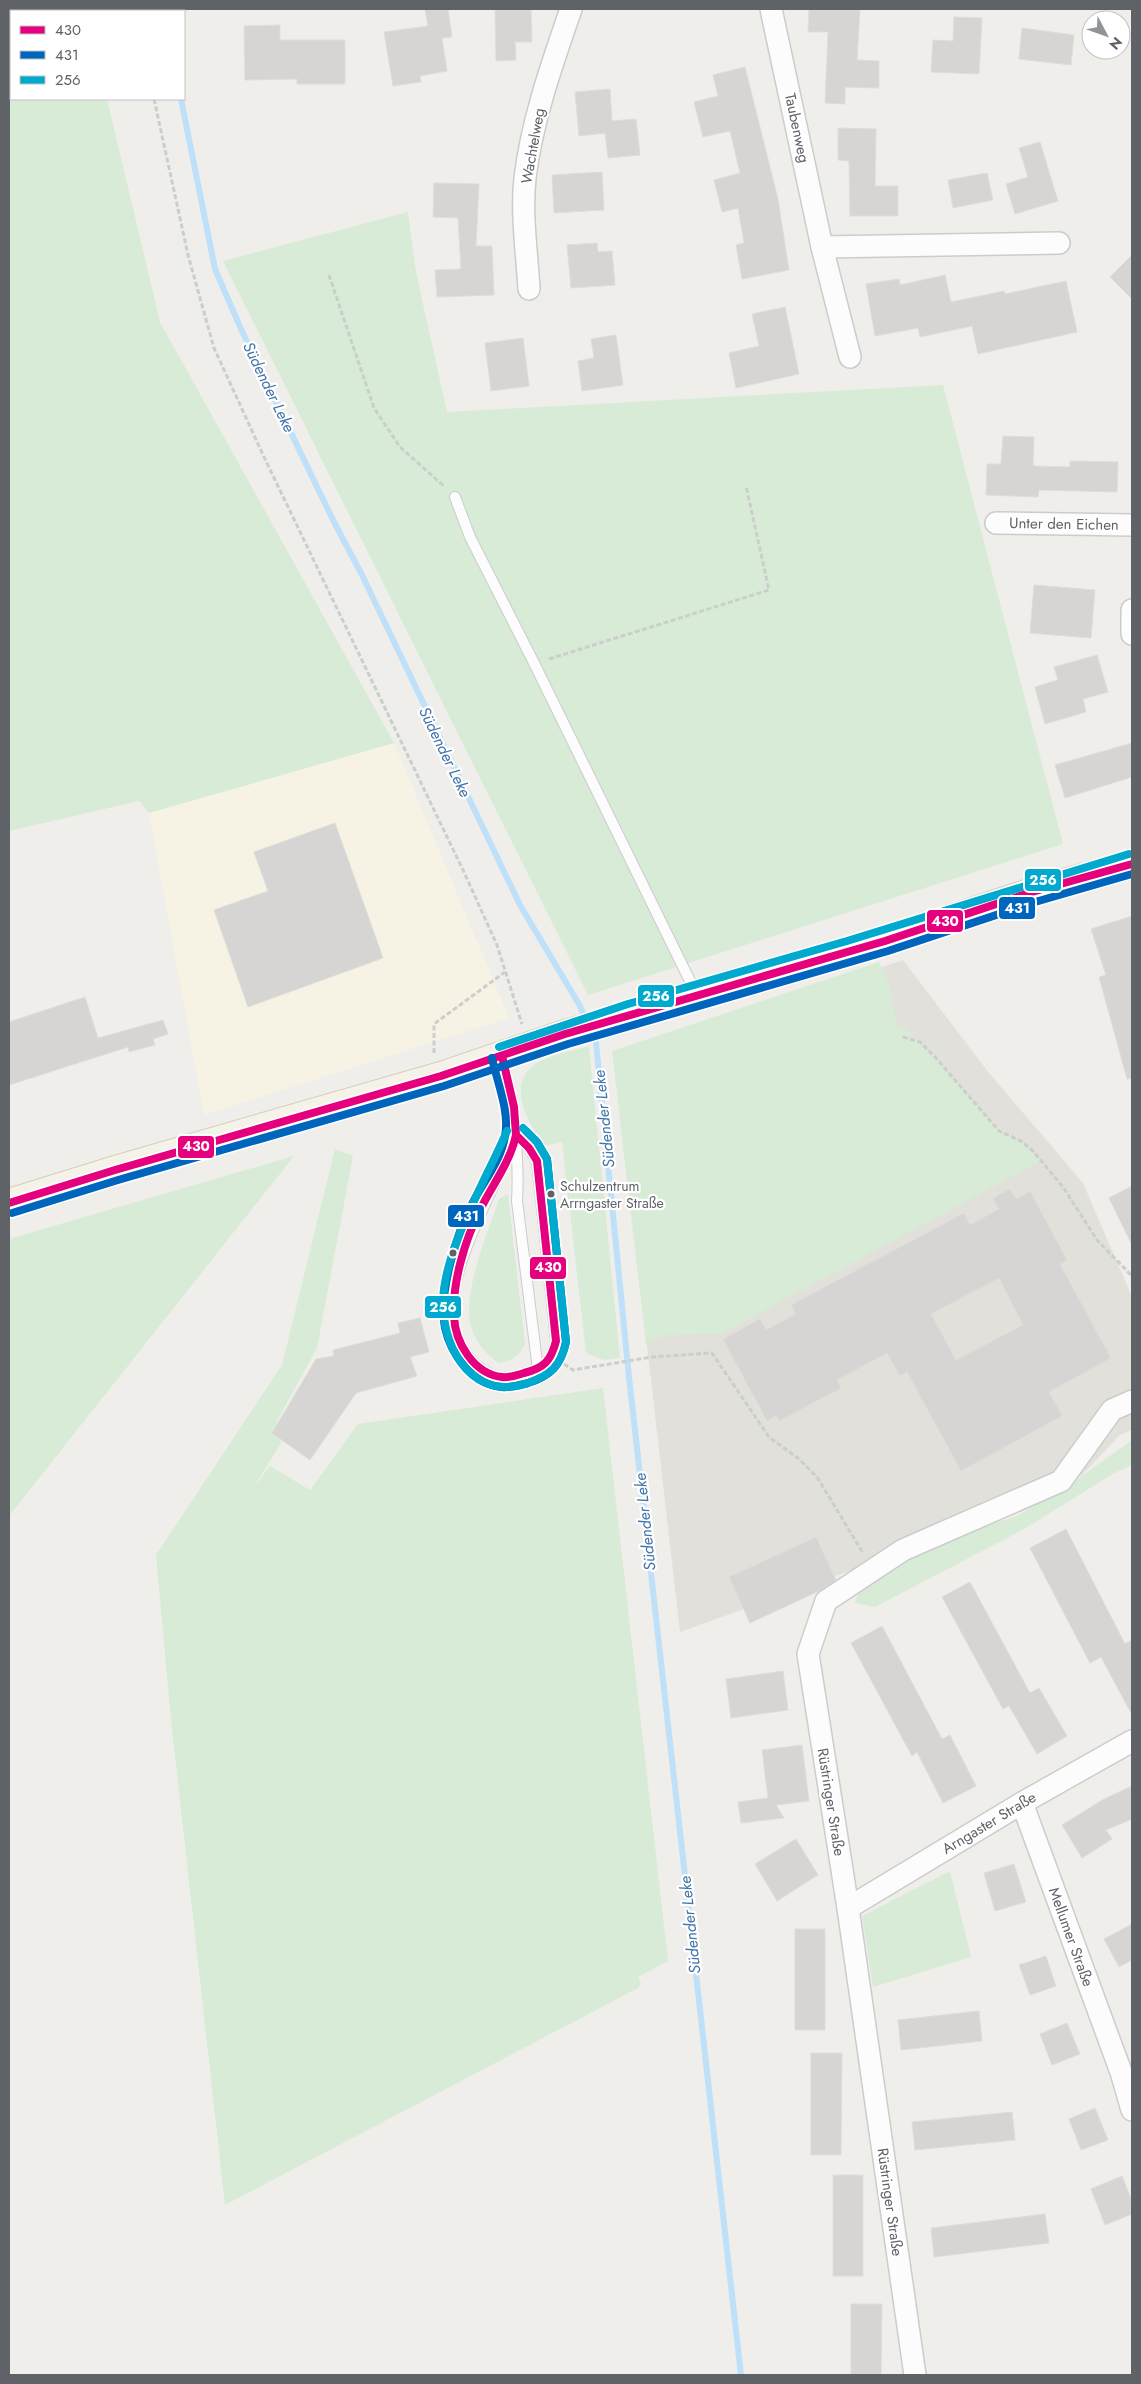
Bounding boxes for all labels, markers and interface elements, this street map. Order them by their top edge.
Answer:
legend [10,10,185,100]
north arrow [1081,10,1131,60]
text: 430 [55,19,81,41]
text: N [1105,33,1127,54]
text: 431 [55,44,79,66]
text: 256 [55,69,81,91]
street label: Taubenweg [779,91,815,165]
street label: Wachtelweg [516,106,550,186]
water label: Südender Leke [237,338,301,436]
street label: Unter den Eichen [1009,512,1119,536]
water label: Südender Leke [413,703,477,801]
line badge: 256 [1024,868,1062,892]
text: 256 [1029,870,1057,890]
line badge: 431 [998,896,1036,920]
text: 431 [1004,898,1030,918]
line badge: 430 [926,909,964,933]
text: 430 [931,911,959,931]
line badge: 256 [637,984,675,1008]
text: 256 [642,986,670,1006]
water label: Südender Leke [587,1069,621,1169]
line badge: 430 [177,1135,215,1159]
text: 430 [182,1136,210,1156]
place label: Schulzentrum Arrngaster Straße [560,1176,664,1213]
marker: Schulzentrum Arrngaster Straße [546,1189,556,1199]
line badge: 431 [447,1204,485,1228]
text: 431 [453,1206,479,1226]
unlabelled marker [448,1248,458,1258]
line badge: 430 [529,1256,567,1280]
text: 430 [534,1257,562,1277]
line badge: 256 [424,1295,462,1319]
text: 256 [429,1297,457,1317]
water label: Südender Leke [628,1472,662,1572]
street label: Rüstringer Straße [812,1746,850,1858]
street label: Arngaster Straße [938,1786,1040,1860]
water label: Südender Leke [673,1875,707,1975]
street label: Mellumer Straße [1043,1884,1099,1990]
street label: Rüstringer Straße [872,2146,909,2258]

